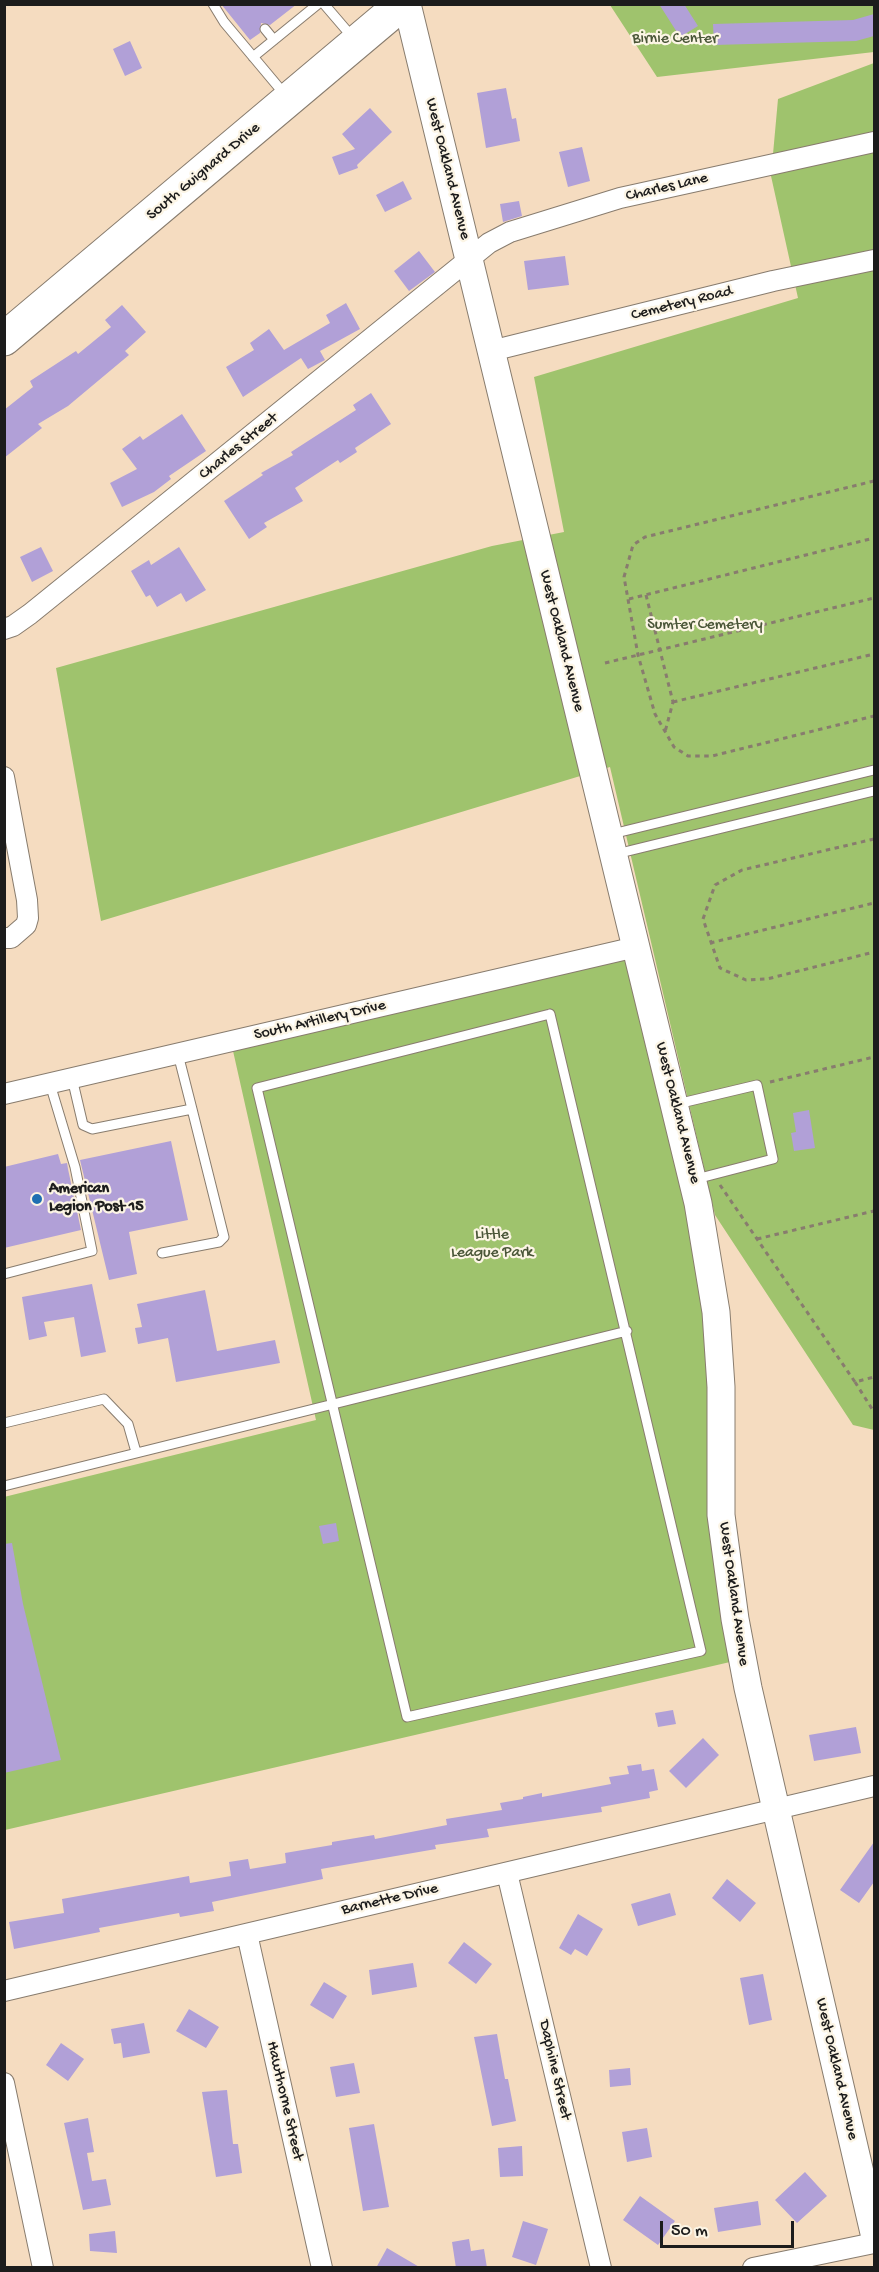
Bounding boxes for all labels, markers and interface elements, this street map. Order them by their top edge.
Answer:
park label: Birnie Center [632,30,718,50]
street label: West Oakland Avenue [420,96,474,242]
street label: South Guignard Drive [143,119,265,225]
street label: Charles Lane [624,169,710,207]
street label: Cemetery Road [629,282,735,326]
street label: Charles Street [196,409,282,485]
street label: West Oakland Avenue [534,568,588,714]
park label: Sumter Cemetery [647,616,763,636]
street label: South Artillery Drive [252,996,388,1046]
street label: West Oakland Avenue [650,1040,704,1186]
place label: American Legion Post 15 [49,1180,144,1218]
marker: American Legion Post 15 [30,1192,44,1206]
park label: Little League Park [451,1226,533,1264]
street label: West Oakland Avenue [713,1521,753,1667]
street label: Barnette Drive [340,1880,440,1920]
street label: West Oakland Avenue [810,1996,862,2142]
street label: Daphine Street [533,2018,575,2122]
street label: Hawthorne Street [261,2039,307,2163]
scale bar [663,2209,796,2247]
text: 50 m [671,2221,708,2242]

